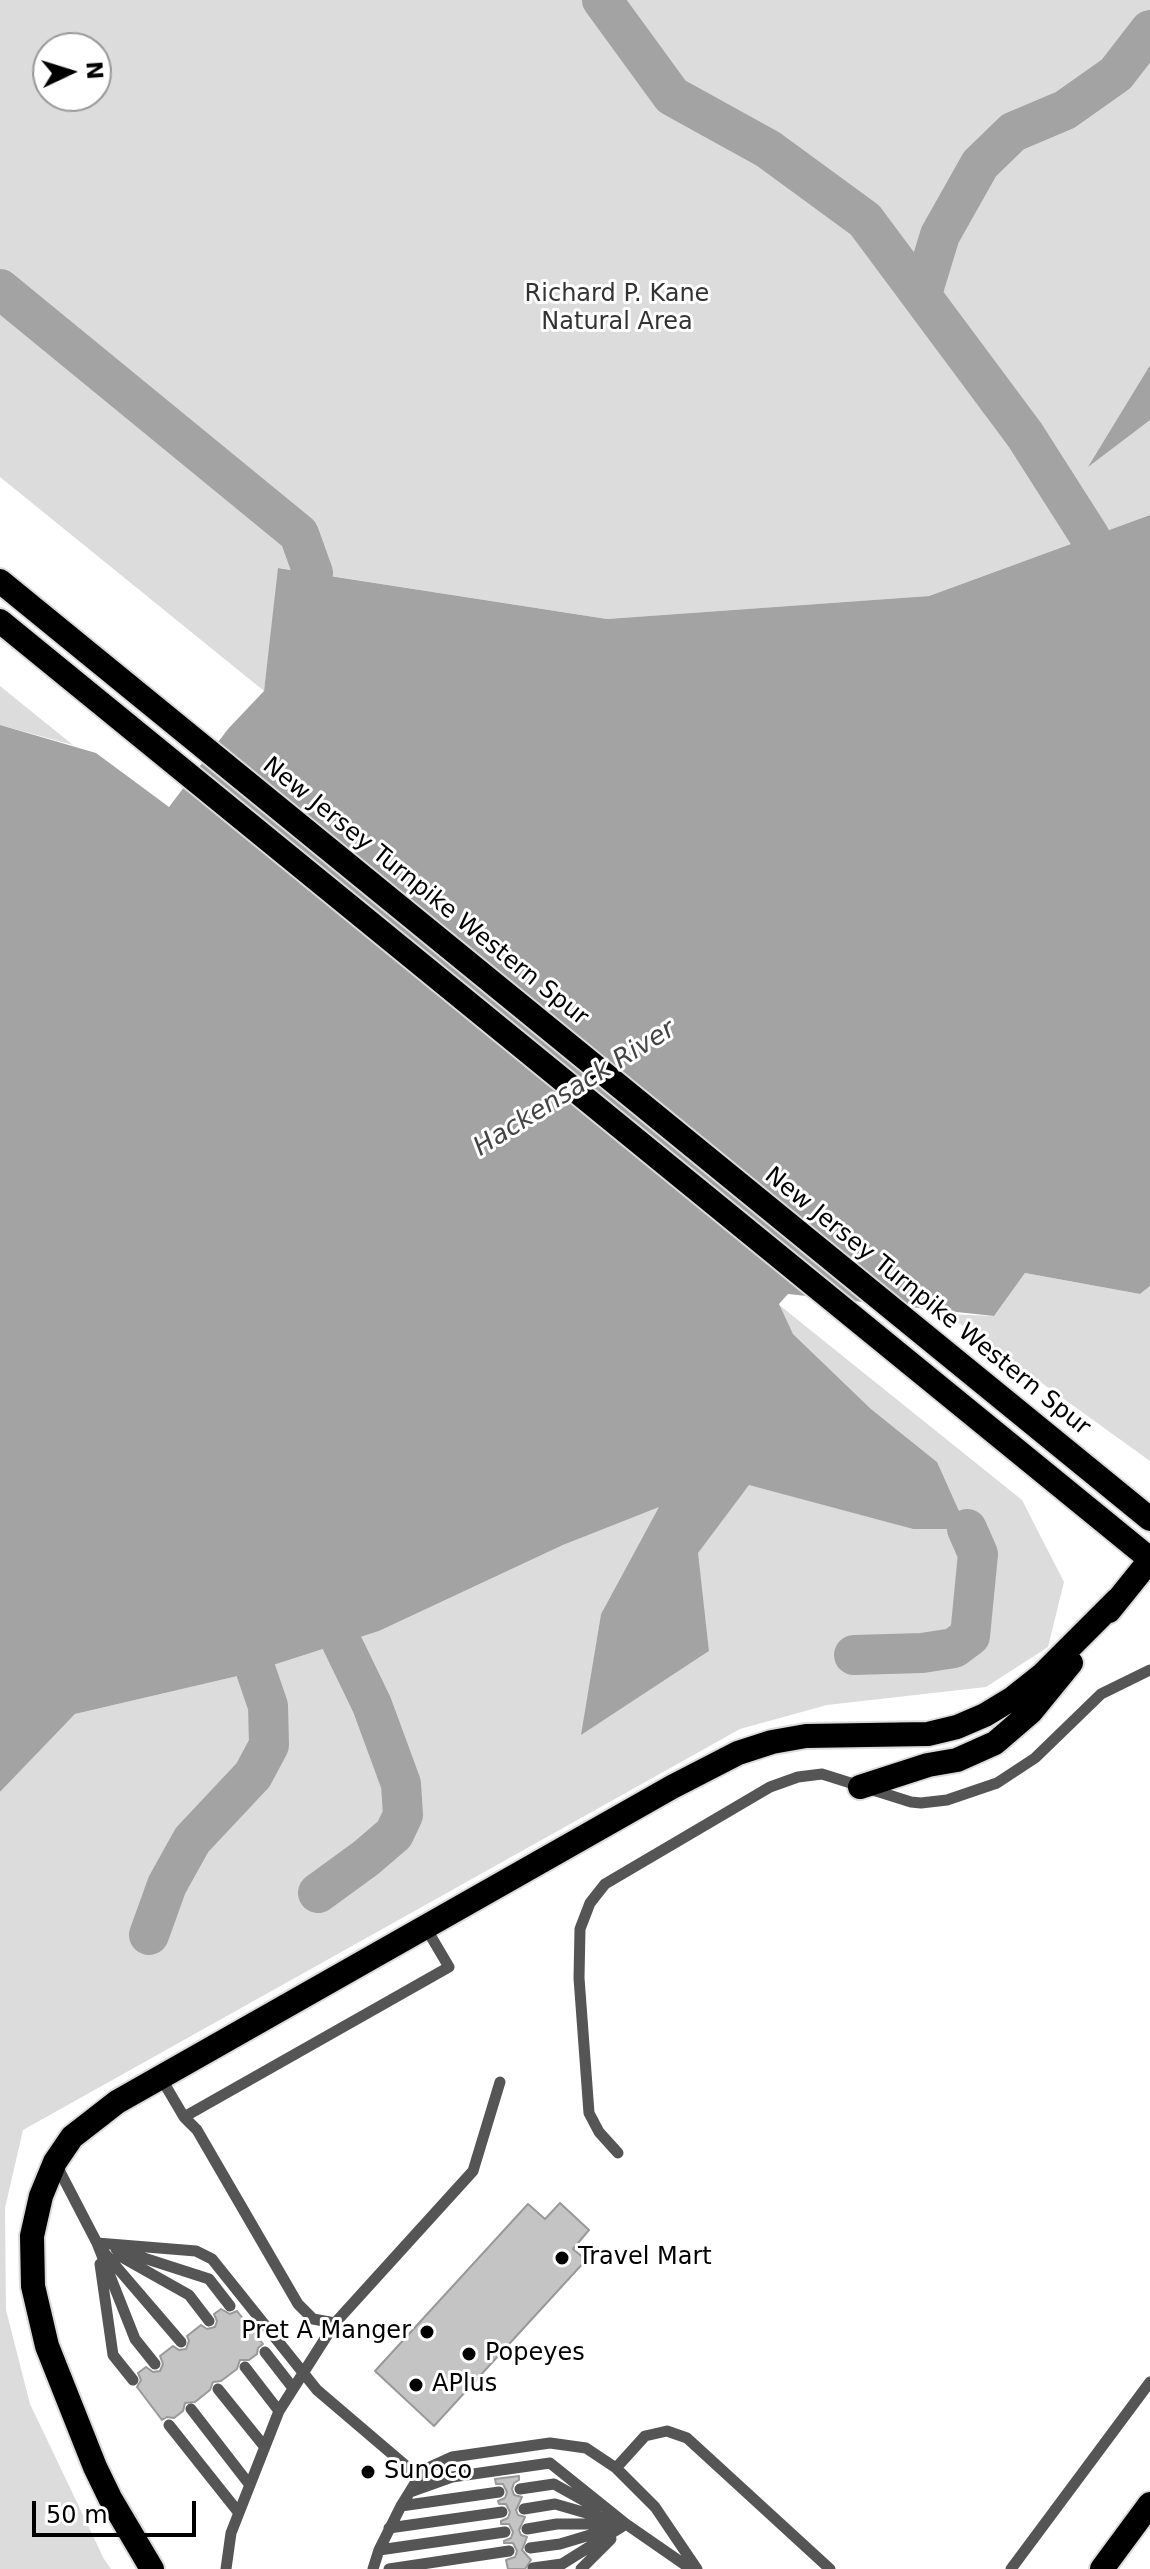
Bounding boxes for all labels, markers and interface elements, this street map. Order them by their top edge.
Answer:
north arrow [32,32,112,112]
text: N [81,60,108,80]
park label: Richard P. Kane Natural Area [525,281,709,337]
street label: New Jersey Turnpike Western Spur [256,752,594,1032]
water label: Hackensack River [468,1014,682,1164]
street label: New Jersey Turnpike Western Spur [758,1162,1096,1442]
place label: Travel Mart [578,2244,712,2272]
marker: Travel Mart [553,2249,571,2267]
place label: Pret A Manger [241,2318,411,2346]
marker: Pret A Manger [418,2323,436,2341]
place label: Popeyes [485,2340,585,2368]
marker: Popeyes [460,2345,478,2363]
place label: APlus [432,2371,497,2399]
marker: APlus [407,2376,425,2394]
place label: Sunoco [384,2458,472,2486]
marker: Sunoco [359,2463,377,2481]
scale bar [36,2485,200,2535]
text: 50 m [46,2501,108,2529]

